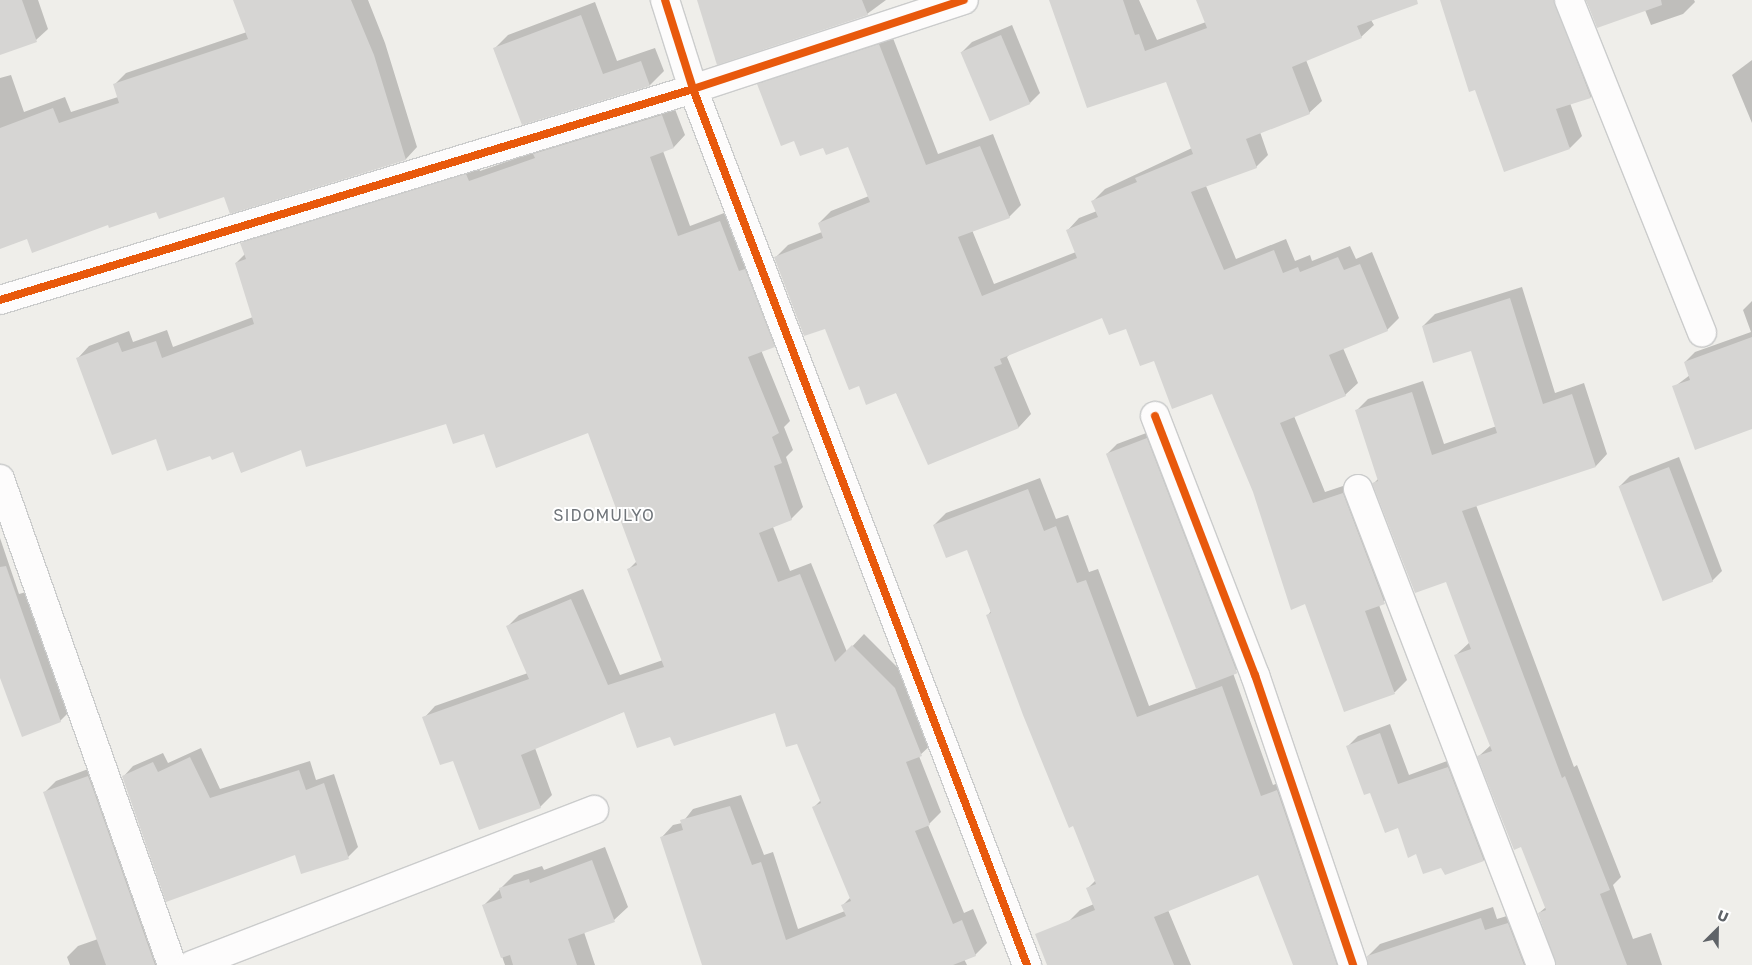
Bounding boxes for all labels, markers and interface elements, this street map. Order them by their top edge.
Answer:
district label: SIDOMULYO [552,505,656,525]
north arrow [1692,905,1742,955]
text: U [1715,906,1731,926]

